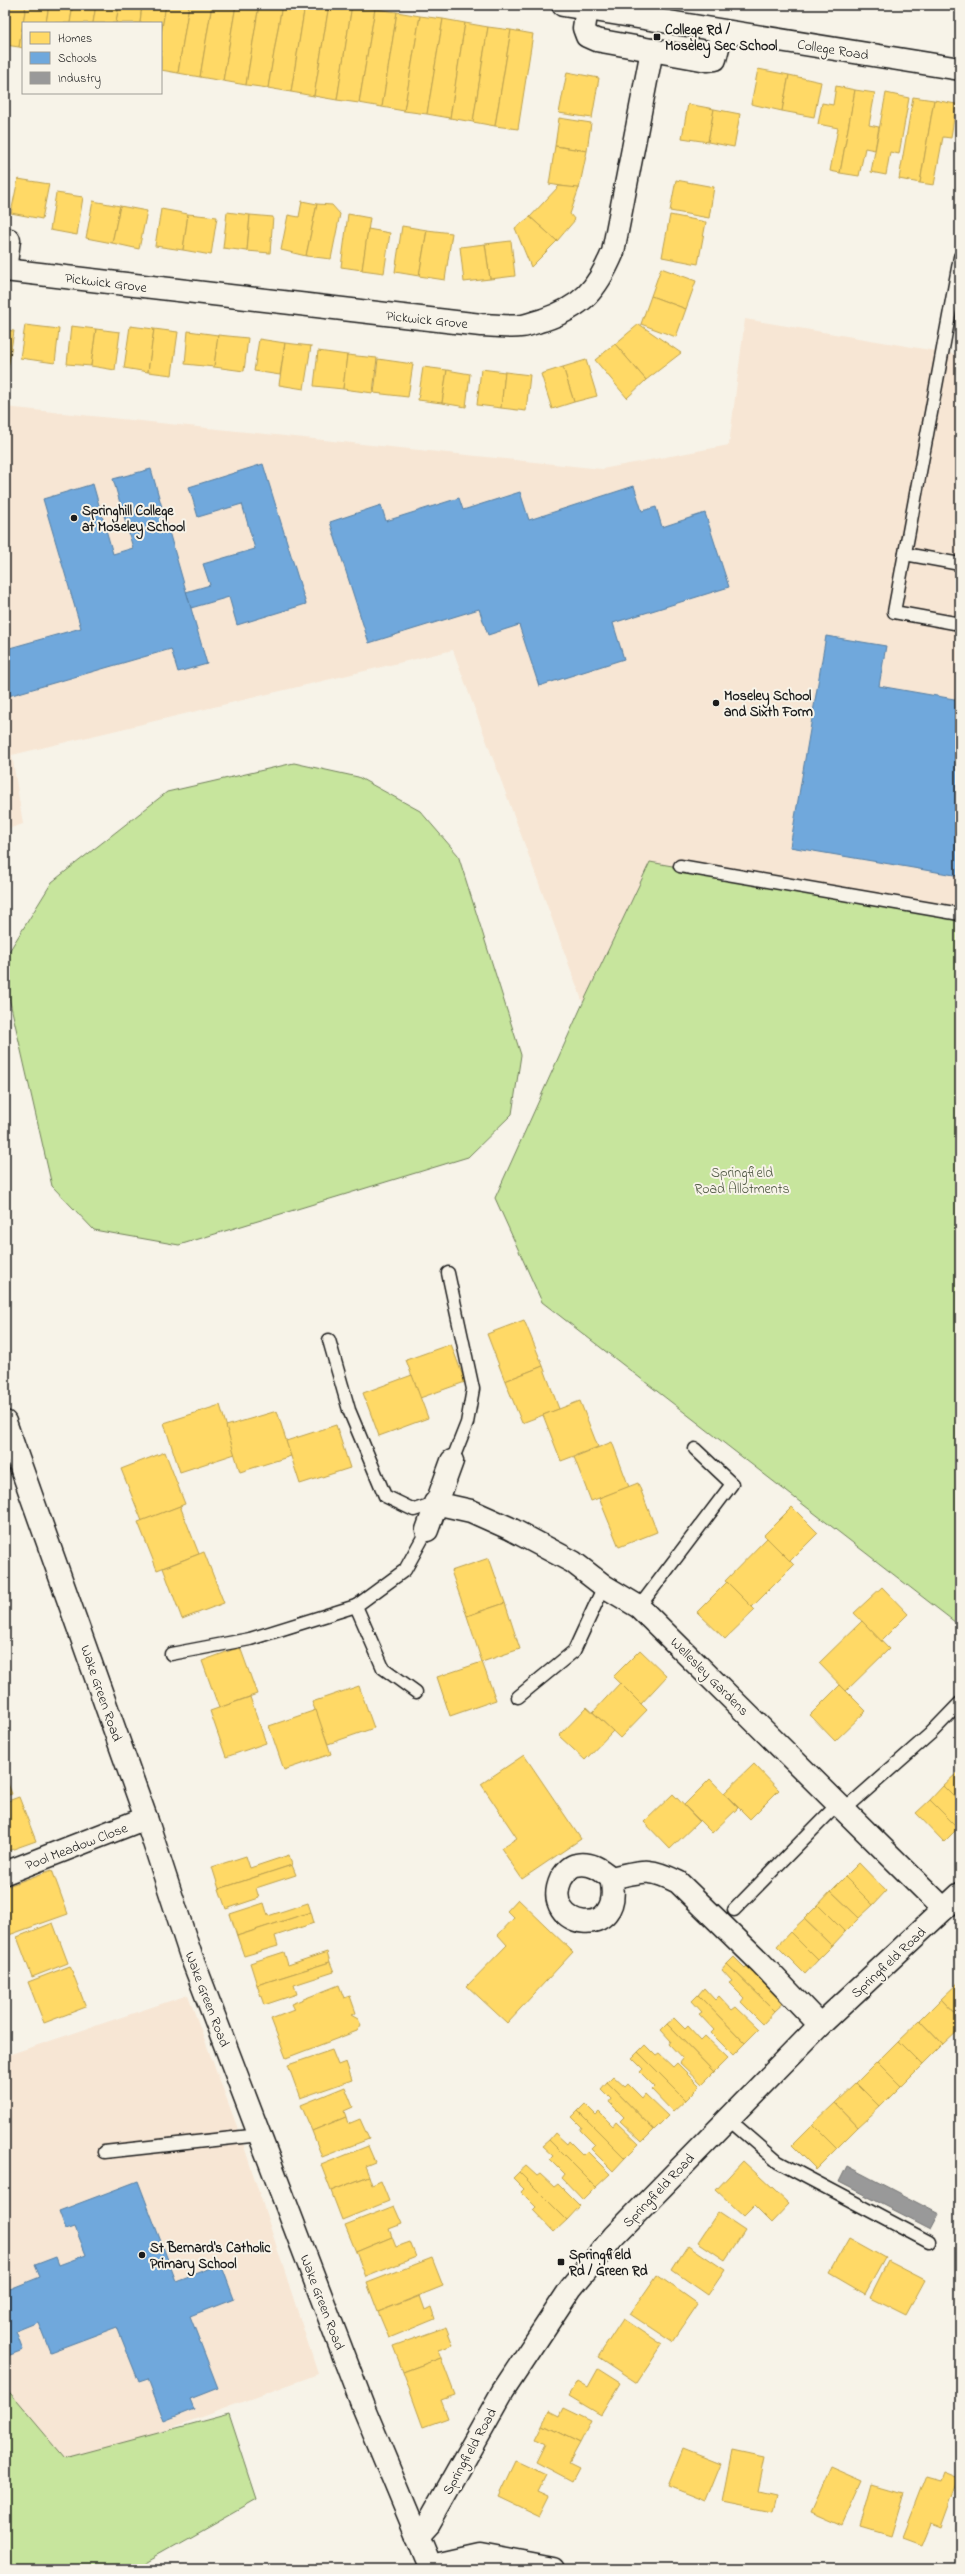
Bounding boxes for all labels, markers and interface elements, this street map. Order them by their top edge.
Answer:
place label: College Rd / Moseley Sec School [665,20,778,59]
legend [22,22,162,94]
text: Homes [58,30,92,48]
marker: College Rd / Moseley Sec School [652,32,662,42]
street label: College Road [795,34,870,67]
text: Schools [58,50,97,68]
text: Industry [58,70,101,89]
street label: Pickwick Grove [64,268,149,299]
street label: Pickwick Grove [385,306,470,335]
place label: Springhill College at Moseley School [82,501,186,540]
marker: Springhill College at Moseley School [69,513,79,523]
place label: Moseley School and Sixth Form [724,686,813,723]
marker: Moseley School and Sixth Form [711,698,721,708]
park label: Springfield Road Allotments [694,1163,790,1200]
street label: Wellesley Gardens [664,1633,753,1722]
street label: Wake Green Road [74,1642,127,1745]
street label: Pool Meadow Close [22,1818,131,1877]
street label: Springfield Road [847,1923,932,2004]
street label: Wake Green Road [179,1949,235,2050]
street label: Springfield Road [618,2149,701,2234]
place label: St Bernard's Catholic Primary School [150,2238,271,2277]
place label: Springfield Rd / Green Rd [568,2245,648,2282]
marker: St Bernard's Catholic Primary School [137,2250,147,2260]
street label: Wake Green Road [294,2252,350,2353]
marker: Springfield Rd / Green Rd [556,2257,566,2267]
street label: Springfield Road [438,2404,504,2499]

